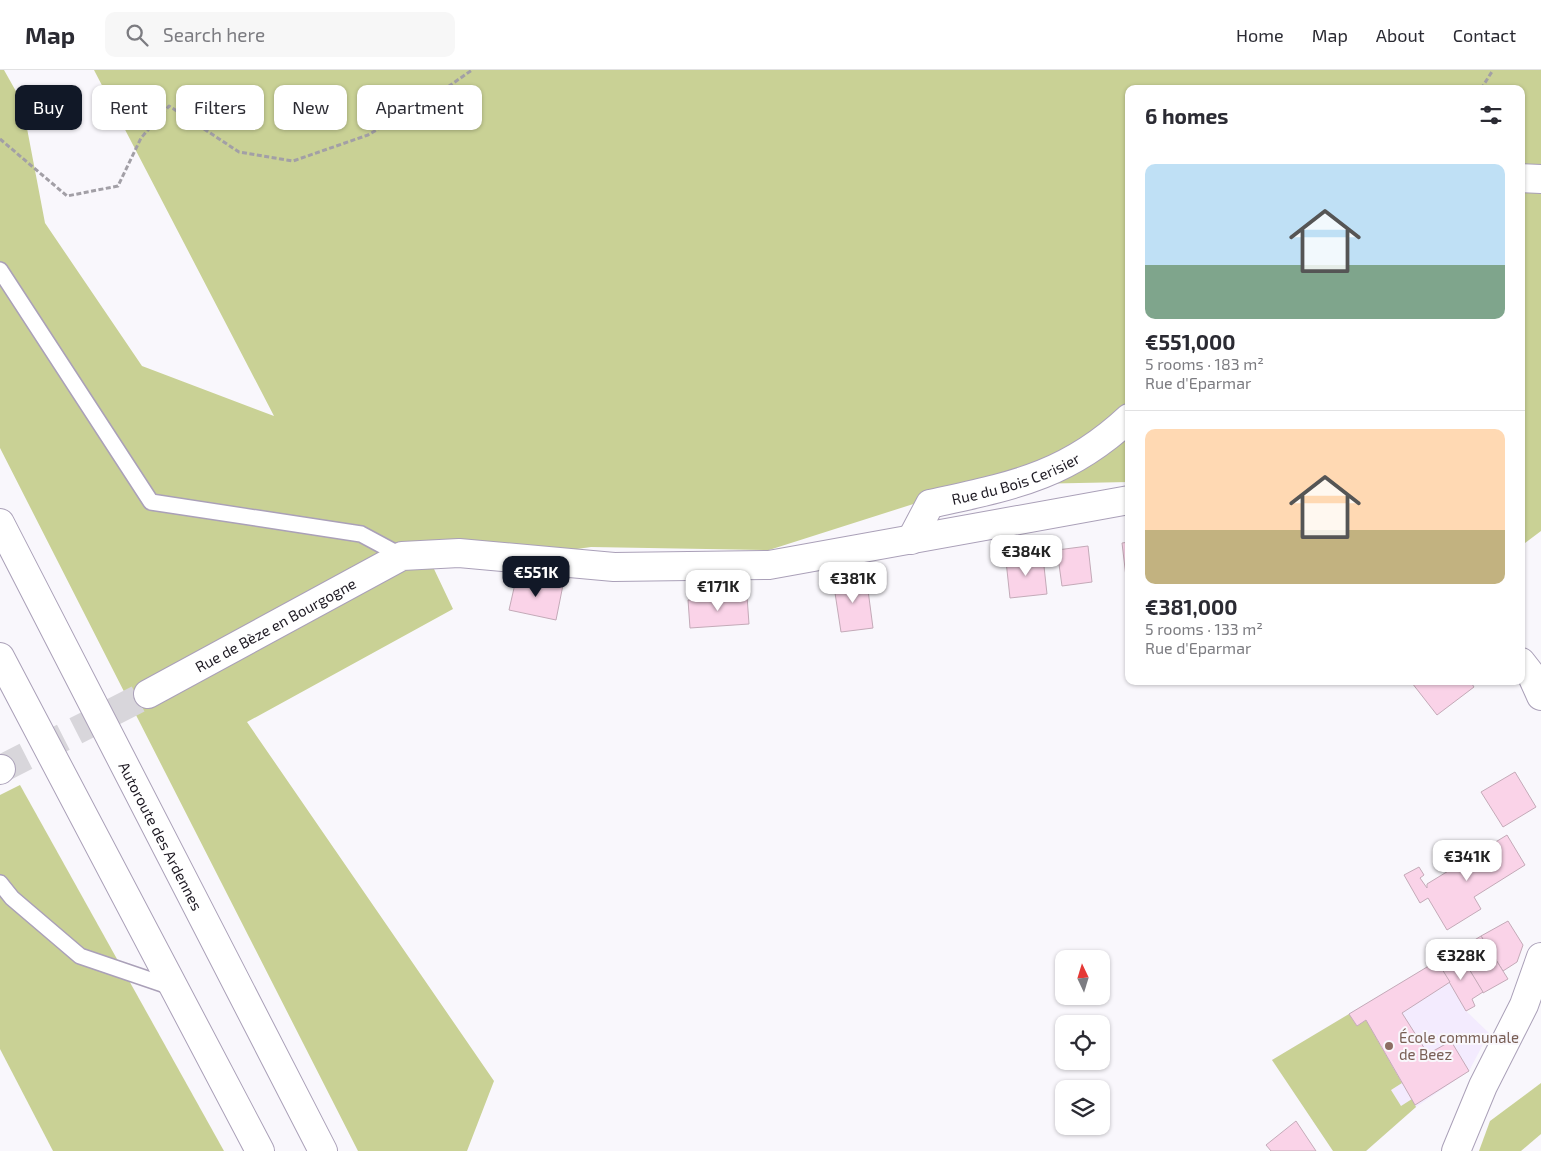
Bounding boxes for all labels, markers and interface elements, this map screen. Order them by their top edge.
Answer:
search box [105,12,455,57]
text: Map [25,20,75,49]
icon: search [123,21,151,49]
text: Search here [163,23,265,46]
text: Home [1236,24,1284,46]
text: Map [1312,24,1348,46]
text: About [1376,24,1425,46]
text: Contact [1453,24,1516,46]
chip: Buy [15,85,82,130]
chip: Rent [92,85,166,130]
chip: Filters [176,85,264,130]
chip: New [274,85,347,130]
chip: Apartment [357,85,482,130]
icon: filters [1477,101,1505,129]
text: 6 homes [1145,103,1228,128]
icon: home [1280,196,1370,286]
text: €551,000 [1145,329,1236,354]
text: 5 rooms · 183 m² [1145,354,1264,373]
text: Rue d'Eparmar [1145,373,1251,392]
street label: Rue du Bois Cerisier [950,449,1083,508]
icon: home [1280,462,1370,552]
pin: €384K [991,534,1061,577]
text: €384K [1001,541,1051,560]
pin: €551K [501,556,571,598]
text: €551K [514,562,559,581]
pin: €381K [818,562,888,604]
text: €381K [830,568,876,587]
pin: €171K [683,570,753,612]
street label: Rue de Bèze en Bourgogne [192,574,359,676]
text: €171K [697,576,739,595]
text: €381,000 [1145,594,1237,619]
text: 5 rooms · 133 m² [1145,619,1263,638]
text: Rue d'Eparmar [1145,638,1251,657]
street label: Autoroute des Ardennes [115,759,207,913]
pin: €341K [1432,840,1502,882]
text: €341K [1444,846,1490,865]
pin: €328K [1426,938,1496,981]
text: €328K [1437,945,1485,964]
north arrow [1055,950,1110,1005]
map controls [1055,950,1110,1135]
button: locate [1055,1015,1110,1070]
place label: École communale de Beez [1399,1028,1519,1063]
marker: École communale de Beez [1383,1040,1395,1052]
button: layers [1055,1080,1110,1135]

